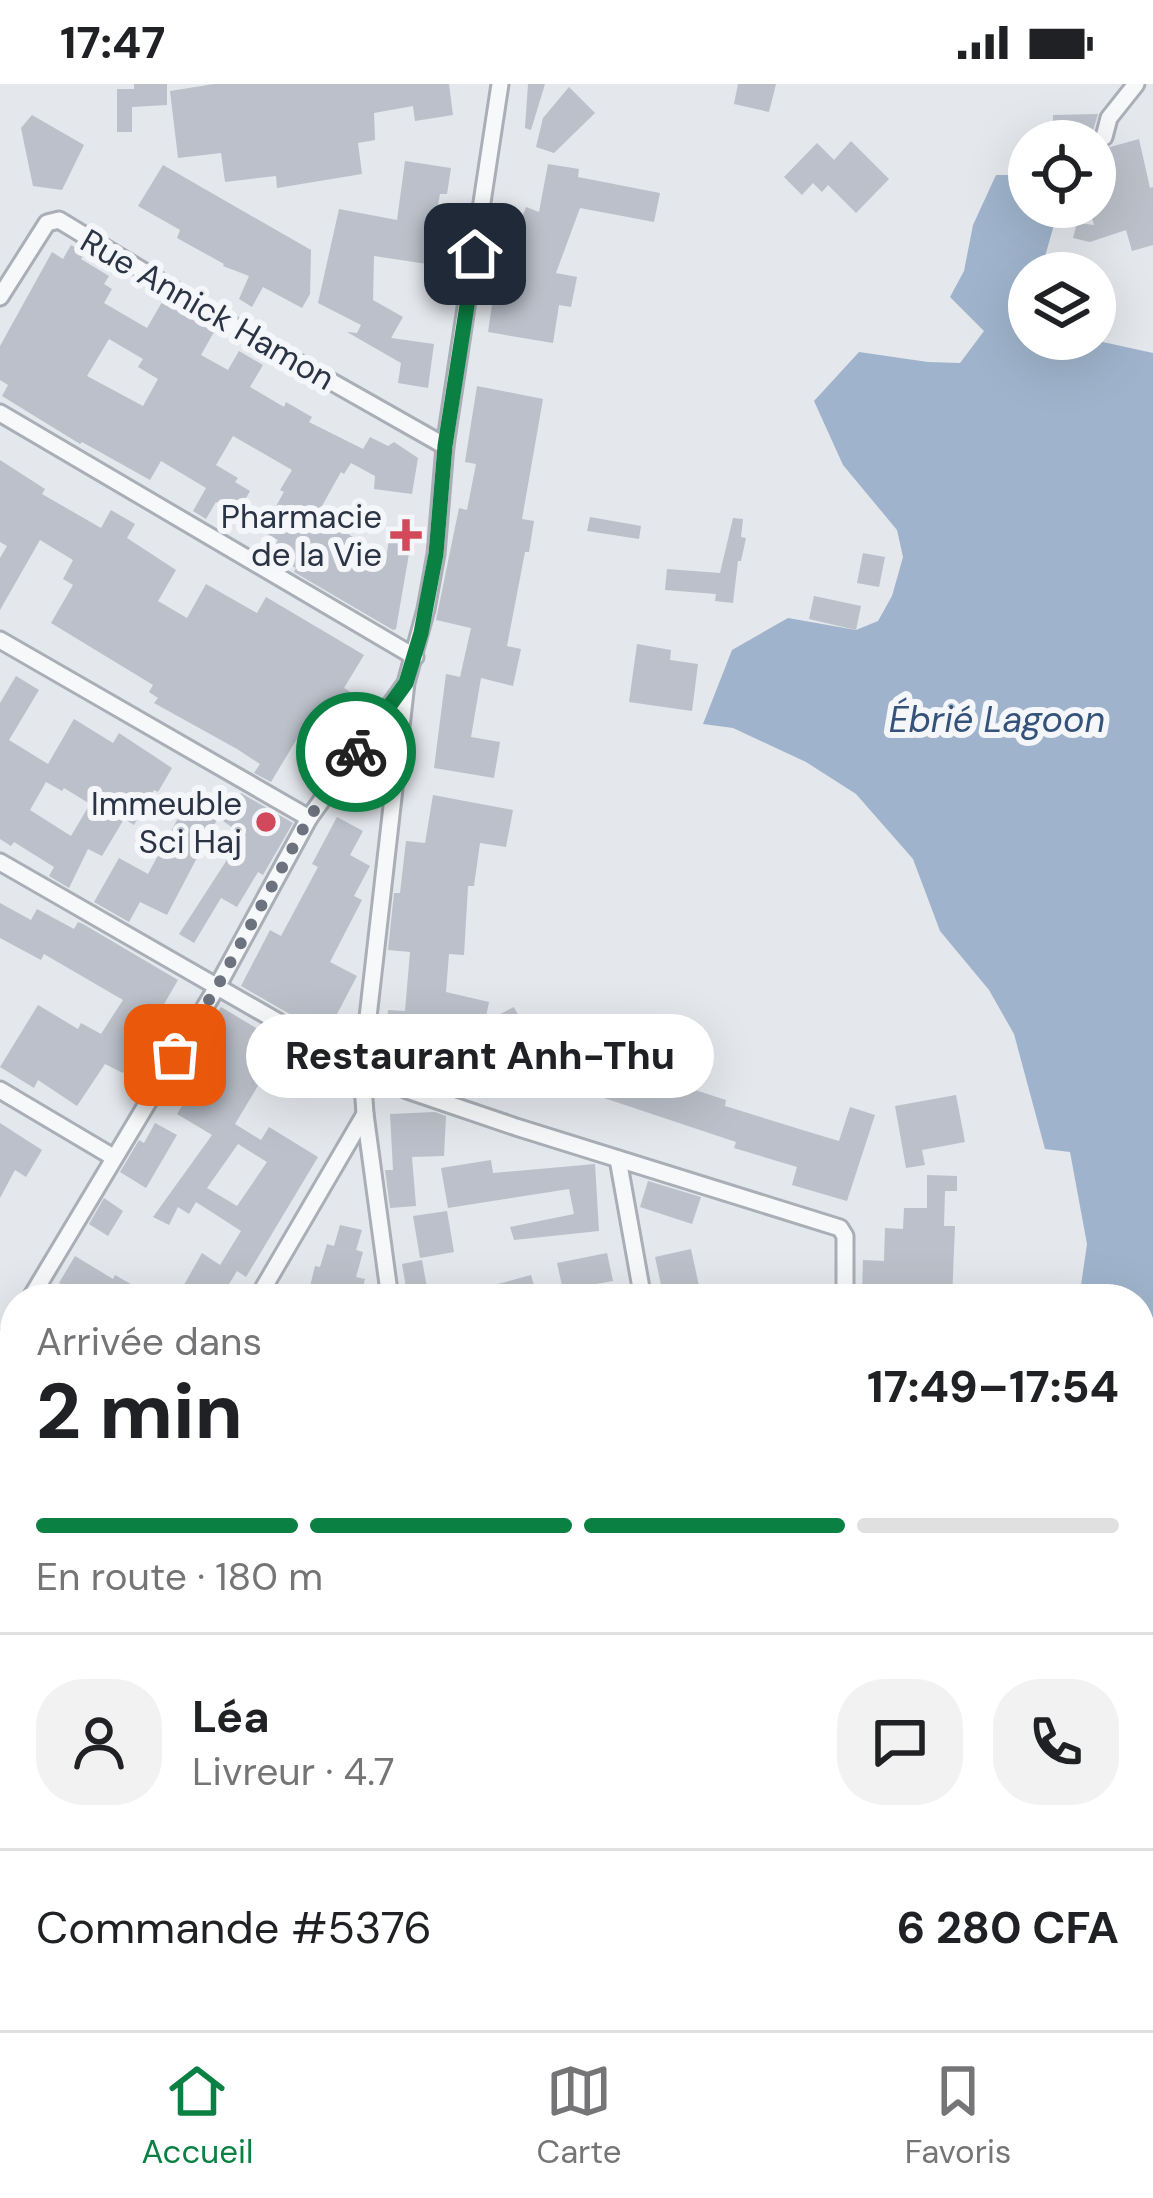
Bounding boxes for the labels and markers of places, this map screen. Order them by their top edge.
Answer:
pin [424,203,526,305]
place label: Pharmacie de la Vie [221,495,382,576]
marker: Pharmacie de la Vie [393,522,419,548]
place label: Immeuble Sci Haj [91,782,242,863]
marker: Immeuble Sci Haj [253,809,279,835]
pin [124,1004,226,1106]
callout: Restaurant Anh-Thu [247,1013,715,1097]

